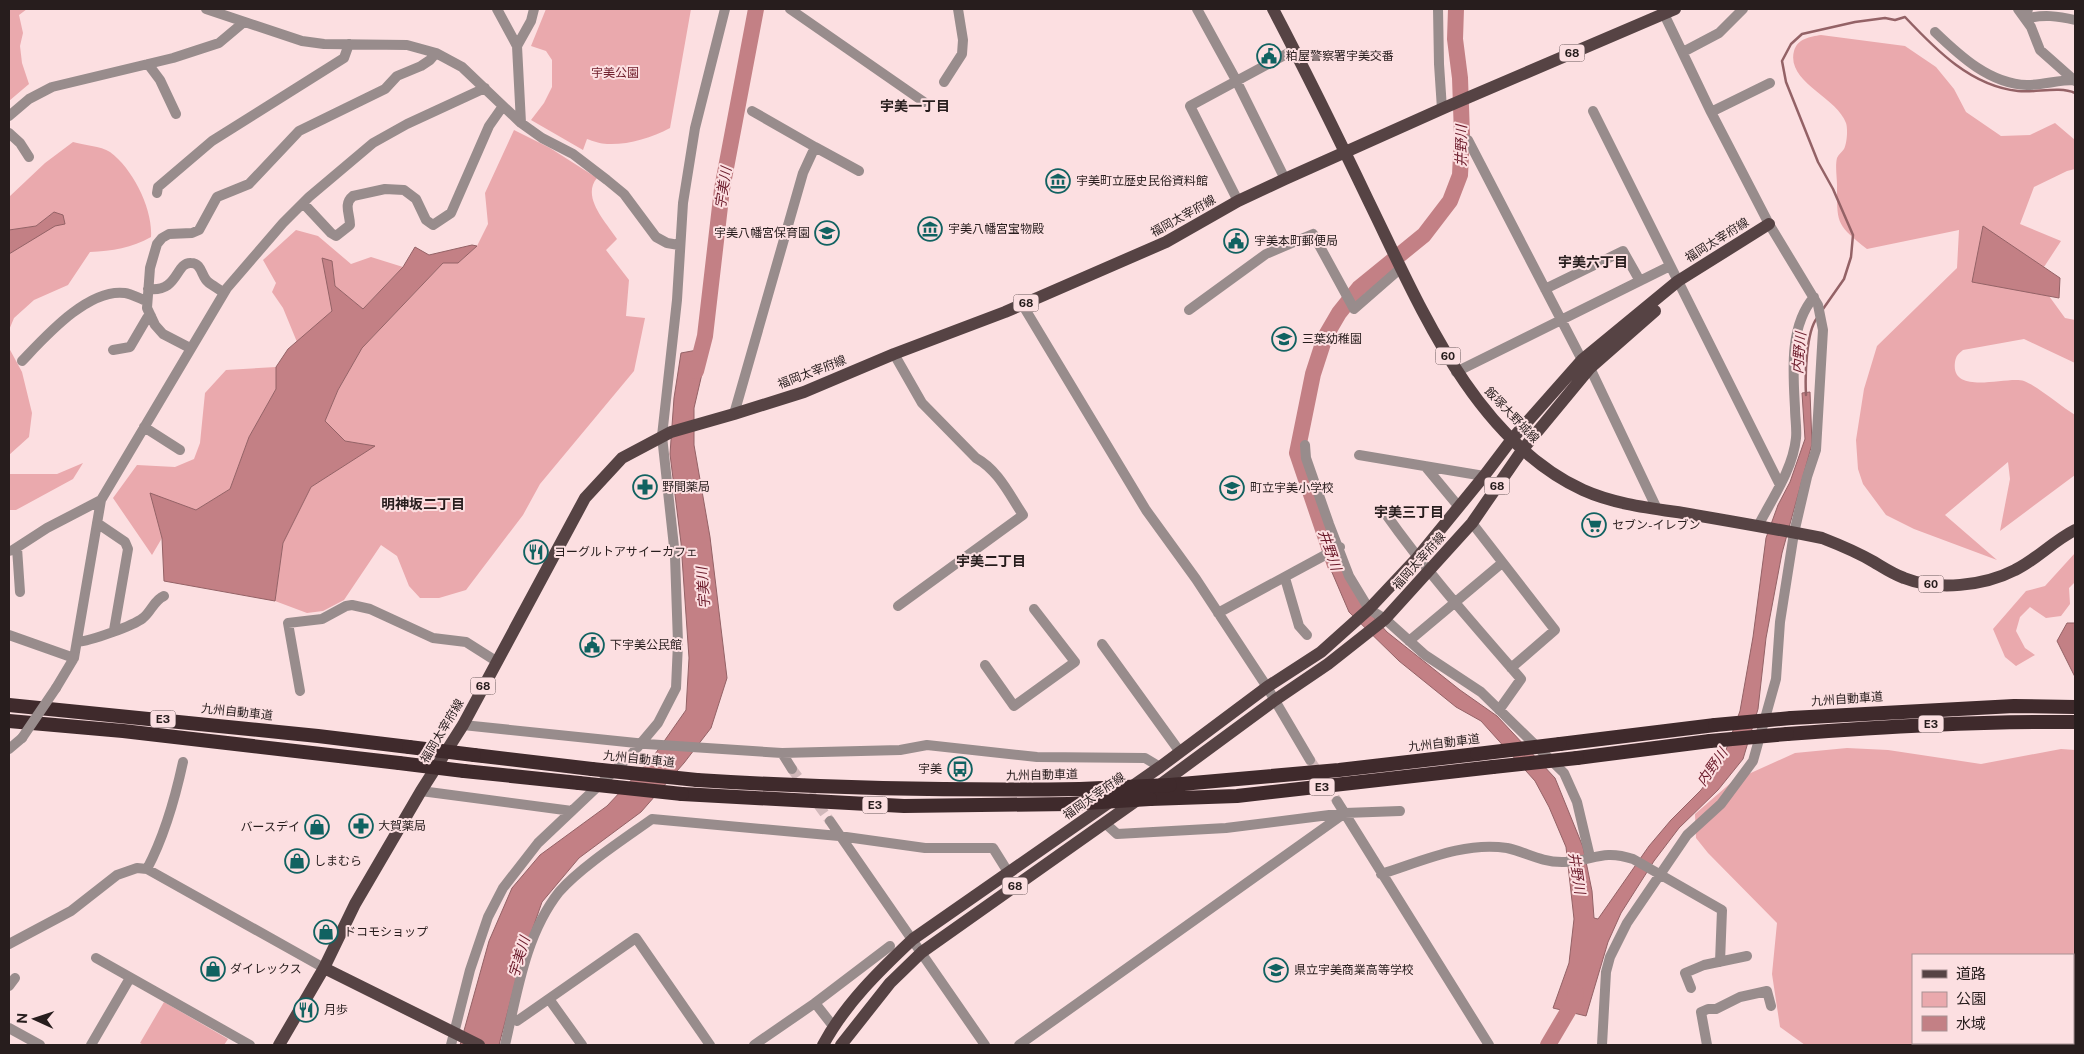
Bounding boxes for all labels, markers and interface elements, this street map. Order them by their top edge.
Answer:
public building icon: 粕屋警察署宇美交番 [1256,43,1282,69]
road number: 68 [1560,44,1584,62]
place label: 粕屋警察署宇美交番 [1286,49,1394,63]
park label: 宇美公園 [591,66,639,80]
district label: 宇美一丁目 [880,98,950,114]
water label: 井野川 [1453,123,1469,167]
water label: 宇美川 [712,164,734,210]
museum icon: 宇美町立歴史民俗資料館 [1045,168,1071,194]
place label: 宇美町立歴史民俗資料館 [1076,174,1208,188]
street label: 福岡太宰府線 [1148,192,1218,240]
street label: 福岡太宰府線 [1683,215,1751,265]
museum icon: 宇美八幡宮宝物殿 [917,216,943,242]
school or university icon: 宇美八幡宮保育園 [814,220,840,246]
place label: 宇美八幡宮宝物殿 [948,222,1044,236]
place label: 宇美八幡宮保育園 [714,226,810,240]
public building icon: 宇美本町郵便局 [1223,228,1249,254]
place label: 宇美本町郵便局 [1254,234,1338,248]
district label: 宇美六丁目 [1558,254,1628,270]
road number: 68 [1014,294,1038,312]
school or university icon: 三葉幼稚園 [1271,326,1297,352]
water label: 内野川 [1789,329,1809,375]
place label: 三葉幼稚園 [1302,332,1362,346]
road number: 60 [1436,348,1460,364]
street label: 福岡太宰府線 [776,353,848,391]
street label: 飯塚大野城線 [1482,384,1542,446]
pharmacy icon: 野間薬局 [632,474,658,500]
school or university icon: 町立宇美小学校 [1219,475,1245,501]
road number: 68 [1484,478,1510,494]
place label: 野間薬局 [662,480,710,494]
place label: 町立宇美小学校 [1250,481,1334,495]
district label: 明神坂二丁目 [381,496,465,512]
district label: 宇美三丁目 [1374,504,1444,520]
supermarket icon: セブン-イレブン [1581,512,1607,538]
place label: セブン-イレブン [1612,518,1701,532]
water label: 井野川 [1316,528,1345,574]
street label: 福岡太宰府線 [1390,530,1448,592]
restaurant icon: ヨーグルトアサイーカフェ [523,539,549,565]
place label: ヨーグルトアサイーカフェ [554,545,698,559]
district label: 宇美二丁目 [956,553,1026,569]
water label: 宇美川 [693,564,712,610]
road number: 60 [1918,576,1944,592]
public building icon: 下宇美公民館 [579,632,605,658]
place label: 下宇美公民館 [610,638,682,652]
road number: 68 [470,678,496,694]
street label: 九州自動車道 [1811,690,1883,708]
street label: 福岡太宰府線 [417,697,467,765]
street label: 九州自動車道 [200,701,274,723]
road number: E3 [150,711,176,728]
road number: E3 [1918,716,1944,732]
street label: 九州自動車道 [1407,732,1481,754]
water label: 内野川 [1693,744,1732,789]
street label: 九州自動車道 [602,748,676,770]
bus stop icon: 宇美 [947,756,973,782]
place label: 宇美 [918,762,942,776]
street label: 九州自動車道 [1006,767,1078,783]
street label: 福岡太宰府線 [1060,770,1128,822]
road number: E3 [1310,779,1334,796]
road number: E3 [862,796,888,814]
pharmacy icon: 大賀薬局 [348,813,374,839]
shop icon: バースデイ [304,814,330,840]
place label: 大賀薬局 [378,819,426,833]
place label: バースデイ [241,820,300,834]
shop icon: しまむら [284,848,310,874]
water label: 井野川 [1566,851,1588,897]
place label: しまむら [314,854,362,868]
road number: 68 [1002,878,1028,894]
shop icon: ドコモショップ [313,919,339,945]
place label: ドコモショップ [344,925,428,939]
water label: 宇美川 [505,933,533,979]
legend [1912,954,2074,1044]
shop icon: ダイレックス [200,956,226,982]
school or university icon: 県立宇美商業高等学校 [1263,957,1289,983]
place label: ダイレックス [230,962,302,976]
place label: 県立宇美商業高等学校 [1294,963,1414,977]
text: 道路 [1956,965,1986,982]
text: 公園 [1956,990,1986,1007]
north arrow [10,994,60,1044]
restaurant icon: 月歩 [293,997,319,1023]
place label: 月歩 [324,1003,348,1017]
text: N [14,1012,30,1024]
text: 水域 [1956,1015,1986,1032]

